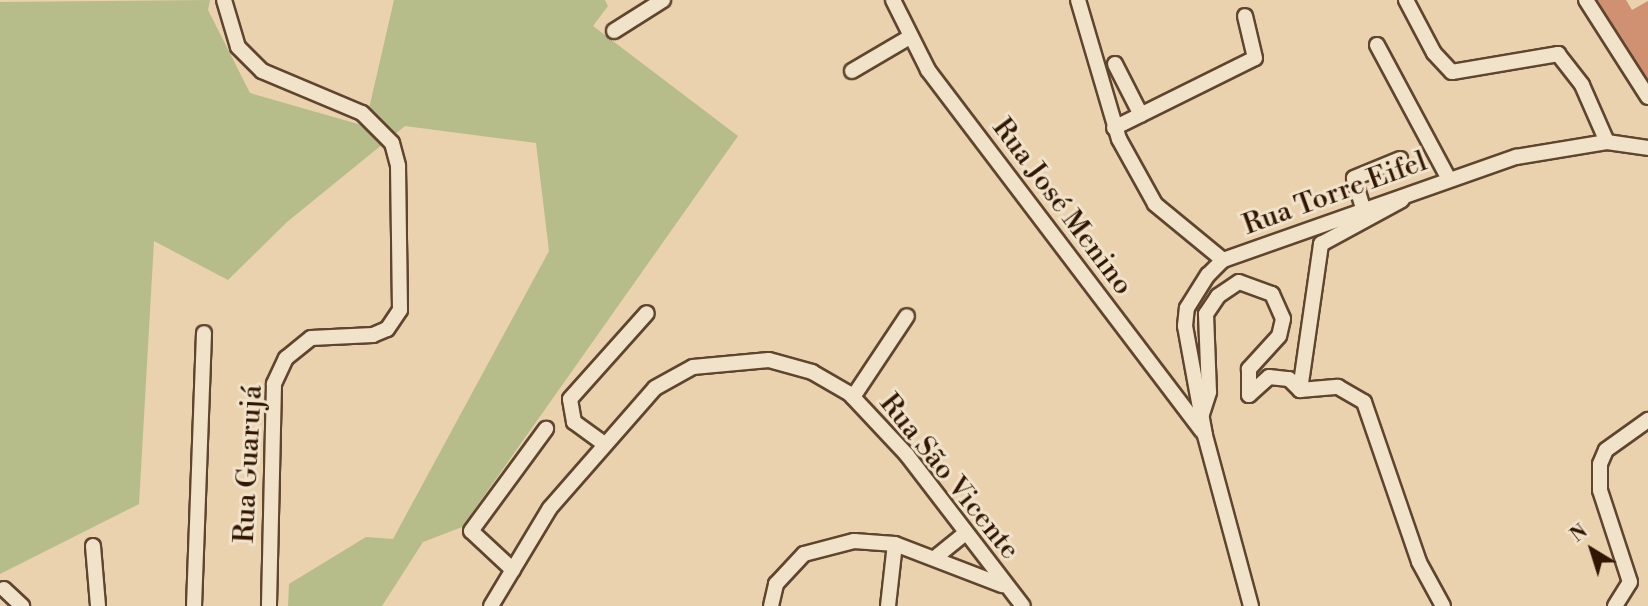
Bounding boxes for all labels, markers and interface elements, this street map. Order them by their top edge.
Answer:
street label: Rua José Menino [985,112,1139,302]
street label: Rua Torre Eifel [1238,145,1432,243]
street label: Rua Guarujá [228,384,270,544]
street label: Rua São Vicente [872,387,1026,567]
north arrow [1557,515,1627,585]
text: N [1566,519,1592,548]

